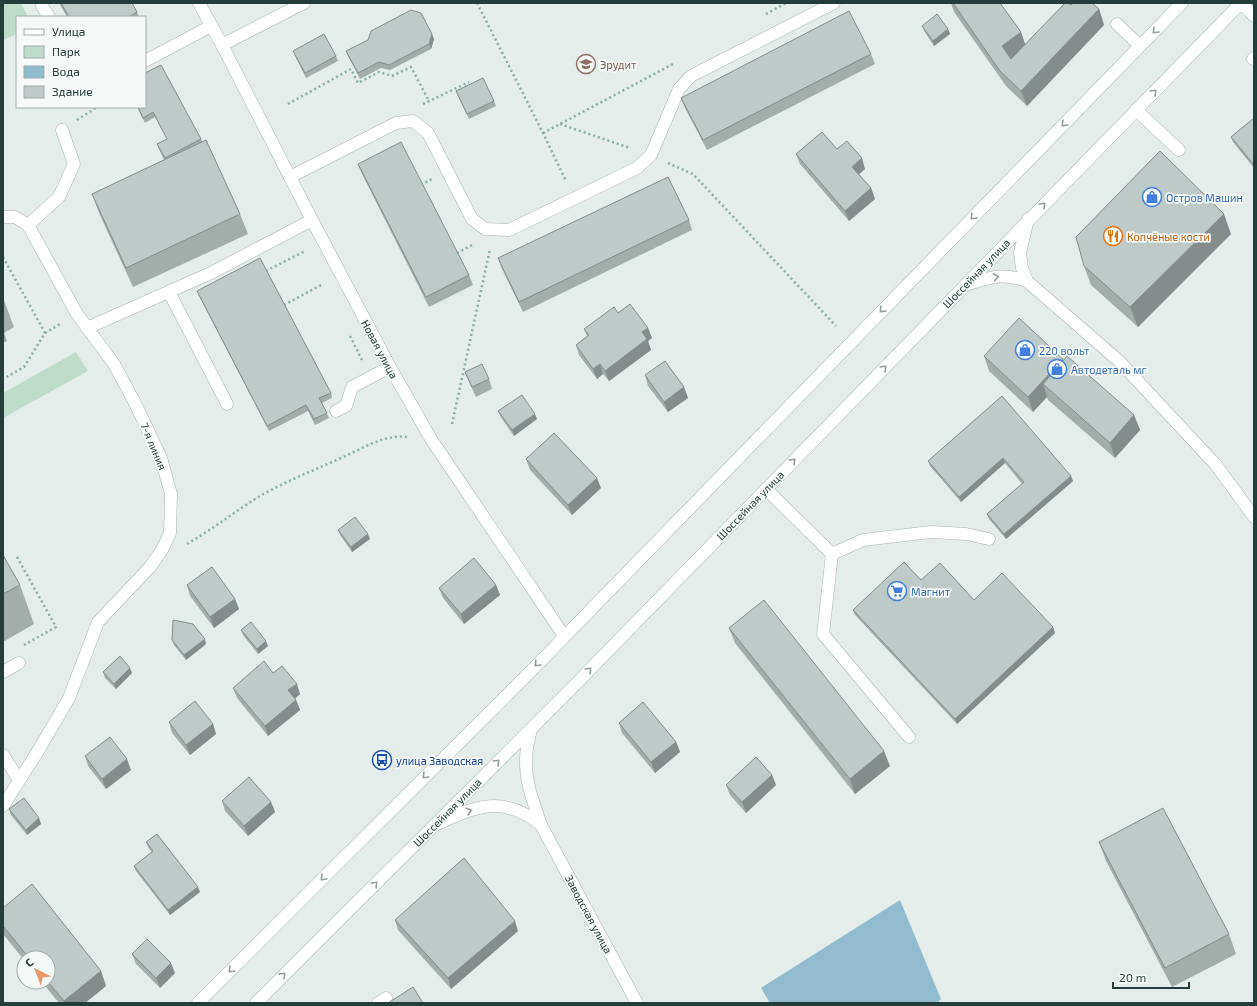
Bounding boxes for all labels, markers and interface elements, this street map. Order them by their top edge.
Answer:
legend [16,16,146,108]
text: Улица [52,24,85,38]
one-way arrow [1152,26,1160,34]
text: Парк [52,44,81,58]
school or university icon: Эрудит [575,53,597,75]
place label: Эрудит [600,58,637,72]
text: Вода [52,64,80,78]
text: Здание [52,84,93,98]
one-way arrow [1149,89,1156,97]
one-way arrow [1061,119,1069,127]
shop icon: Остров Машин [1141,186,1163,208]
place label: Остров Машин [1166,191,1243,204]
one-way arrow [1038,202,1046,210]
one-way arrow [970,212,978,220]
restaurant icon: Копчёные кости [1102,225,1124,247]
place label: Копчёные кости [1127,230,1210,243]
street label: Шоссейная улица [940,236,1013,311]
one-way arrow [992,273,999,282]
one-way arrow [879,305,887,313]
street label: Новая улица [358,317,401,381]
shop icon: 220 вольт [1014,339,1036,361]
place label: 220 вольт [1039,344,1090,357]
shop icon: Автодеталь мг [1046,358,1068,380]
place label: Автодеталь мг [1071,363,1147,376]
one-way arrow [879,365,886,373]
street label: 7-я линия [138,420,170,472]
one-way arrow [788,458,796,466]
street label: Шоссейная улица [714,468,787,543]
supermarket icon: Магнит [886,580,908,602]
place label: Магнит [911,585,951,598]
one-way arrow [534,659,542,667]
one-way arrow [584,667,592,675]
bus stop icon: улица Заводская [371,749,393,771]
place label: улица Заводская [396,754,483,768]
one-way arrow [492,759,500,767]
one-way arrow [422,771,430,779]
street label: Шоссейная улица [410,775,485,850]
one-way arrow [465,807,472,816]
street label: Заводская улица [562,872,615,956]
one-way arrow [320,873,328,881]
one-way arrow [370,881,378,889]
north arrow [16,950,56,990]
text: С [22,955,36,969]
scale bar [1113,964,1189,990]
one-way arrow [228,965,236,973]
text: 20 m [1119,970,1146,984]
one-way arrow [278,973,286,980]

